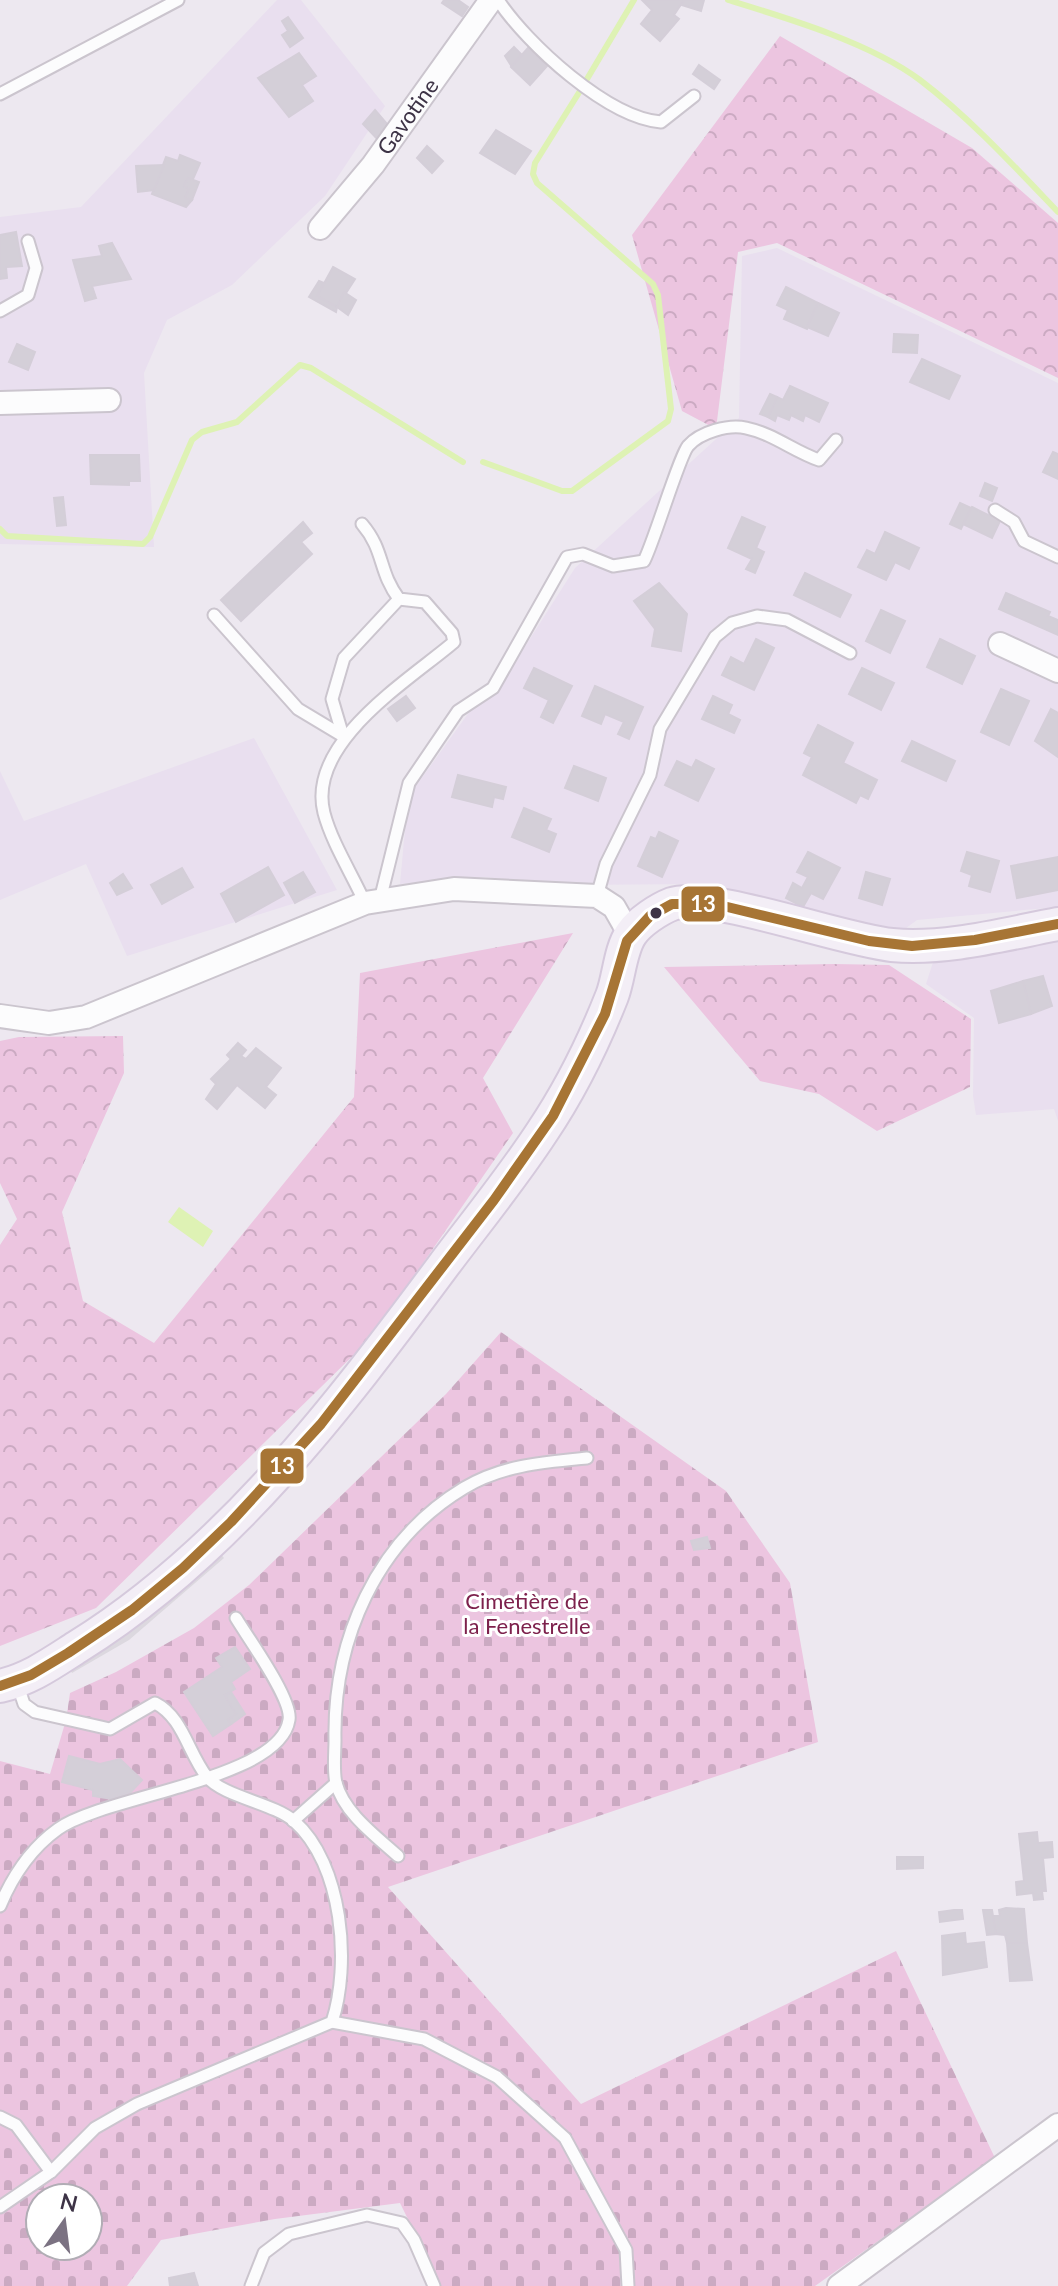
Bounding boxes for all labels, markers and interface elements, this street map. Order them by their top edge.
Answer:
street label: Gavotine [371,73,444,160]
line badge: 13 [680,885,726,923]
text: 13 [690,890,716,917]
unlabelled marker [648,905,664,921]
line badge: 13 [259,1447,305,1485]
text: 13 [269,1452,295,1479]
park label: Cimetière de la Fenestrelle [463,1587,591,1639]
north arrow [24,2182,104,2262]
text: N [57,2187,80,2217]

